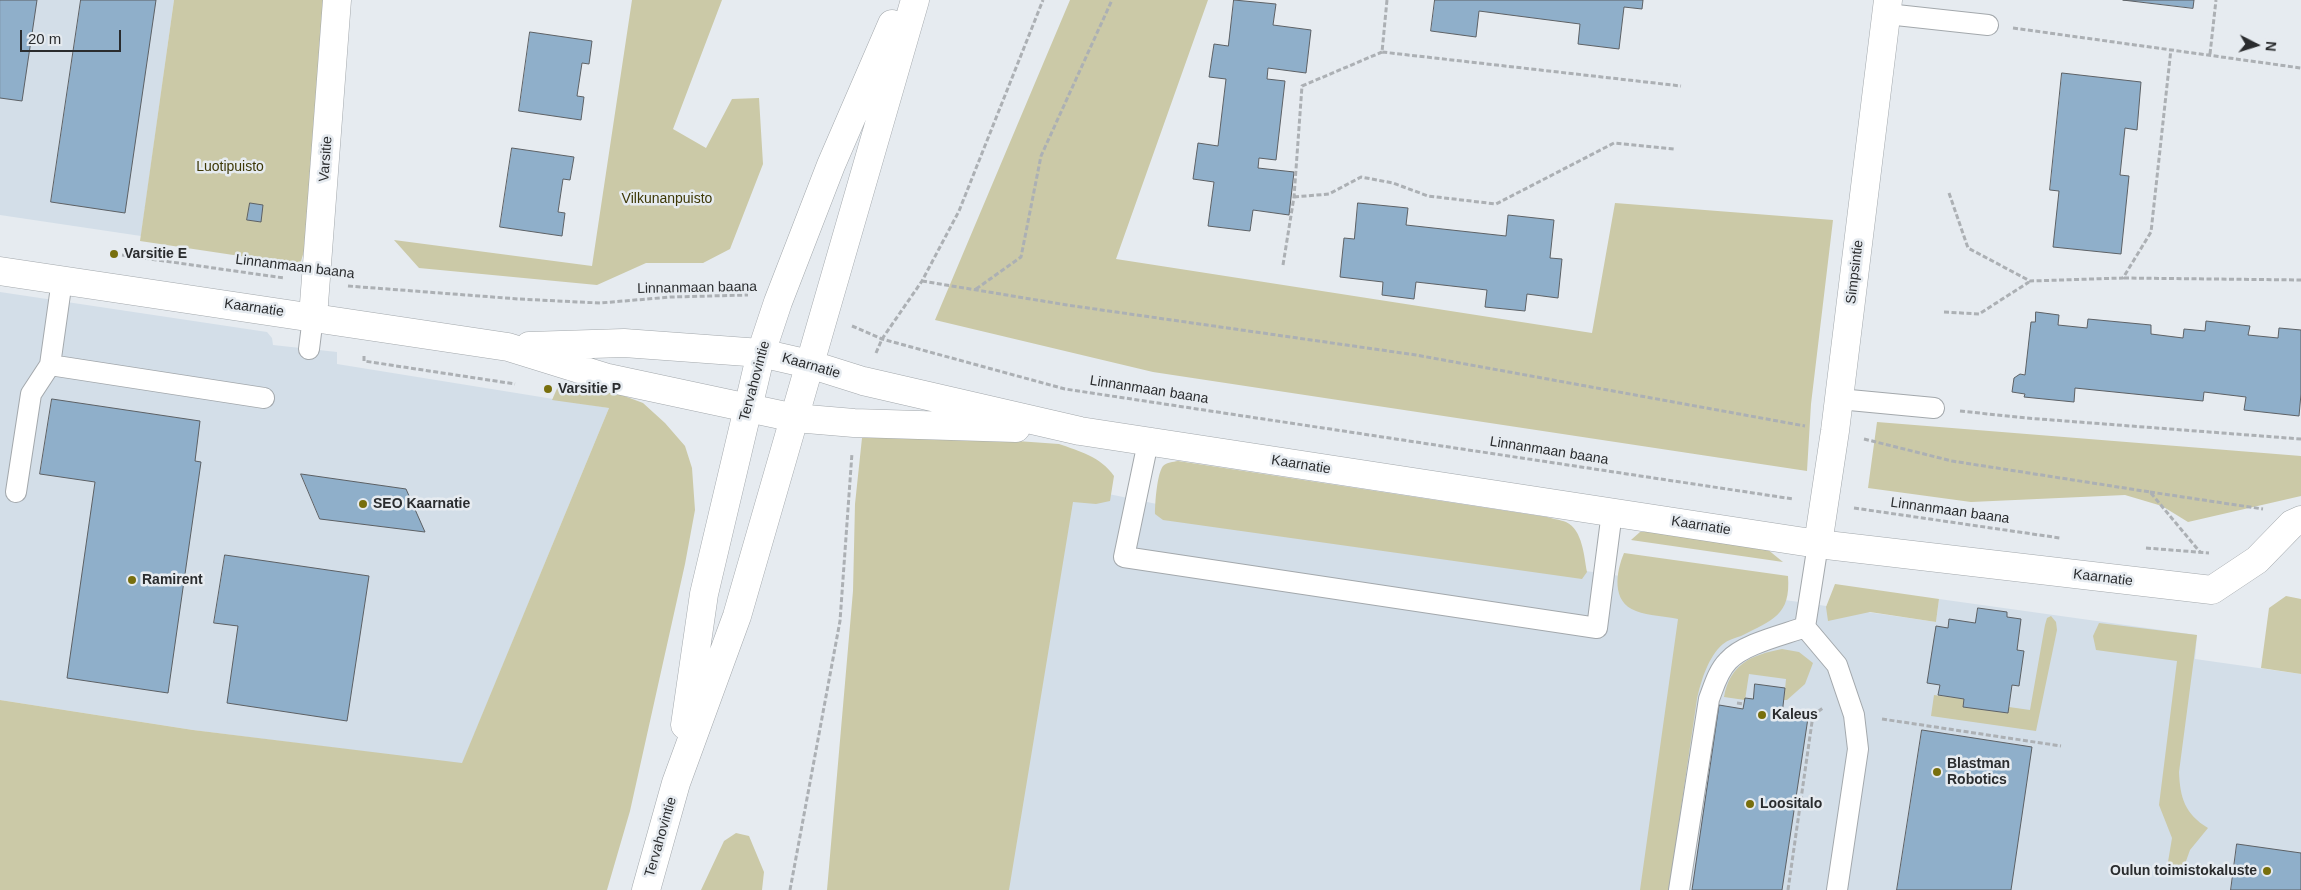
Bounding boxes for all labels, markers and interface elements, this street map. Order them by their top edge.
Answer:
scale bar [22,20,124,52]
north arrow [2231,20,2281,70]
text: 20 m [28,30,61,47]
text: N [2263,41,2279,52]
street label: Varsitie [316,136,336,182]
park label: Luotipuisto [196,159,264,175]
park label: Vilkunanpuisto [622,191,712,207]
street label: Simpsintie [1843,239,1867,305]
place label: Varsitie E [124,246,187,262]
marker: Varsitie E [108,248,120,260]
street label: Linnanmaan baana [234,251,356,283]
street label: Linnanmaan baana [637,279,757,297]
street label: Kaarnatie [223,296,285,320]
street label: Tervahovintie [736,339,774,423]
street label: Kaarnatie [780,350,842,382]
street label: Linnanmaan baana [1088,372,1210,408]
place label: Varsitie P [558,381,621,397]
marker: Varsitie P [542,383,554,395]
street label: Linnanmaan baana [1488,433,1610,469]
street label: Kaarnatie [1270,452,1332,478]
street label: Linnanmaan baana [1889,494,2011,528]
place label: SEO Kaarnatie [373,496,470,512]
marker: SEO Kaarnatie [357,498,369,510]
street label: Kaarnatie [1670,513,1732,539]
street label: Kaarnatie [2072,566,2134,590]
place label: Ramirent [142,572,203,588]
marker: Ramirent [126,574,138,586]
place label: Kaleus [1772,707,1818,723]
marker: Kaleus [1756,709,1768,721]
place label: Blastman Robotics [1947,756,2010,789]
marker: Blastman Robotics [1931,766,1943,778]
street label: Tervahovintie [642,795,680,879]
place label: Loositalo [1760,796,1822,812]
marker: Loositalo [1744,798,1756,810]
place label: Oulun toimistokaluste [2110,863,2257,879]
marker: Oulun toimistokaluste [2261,865,2273,877]

